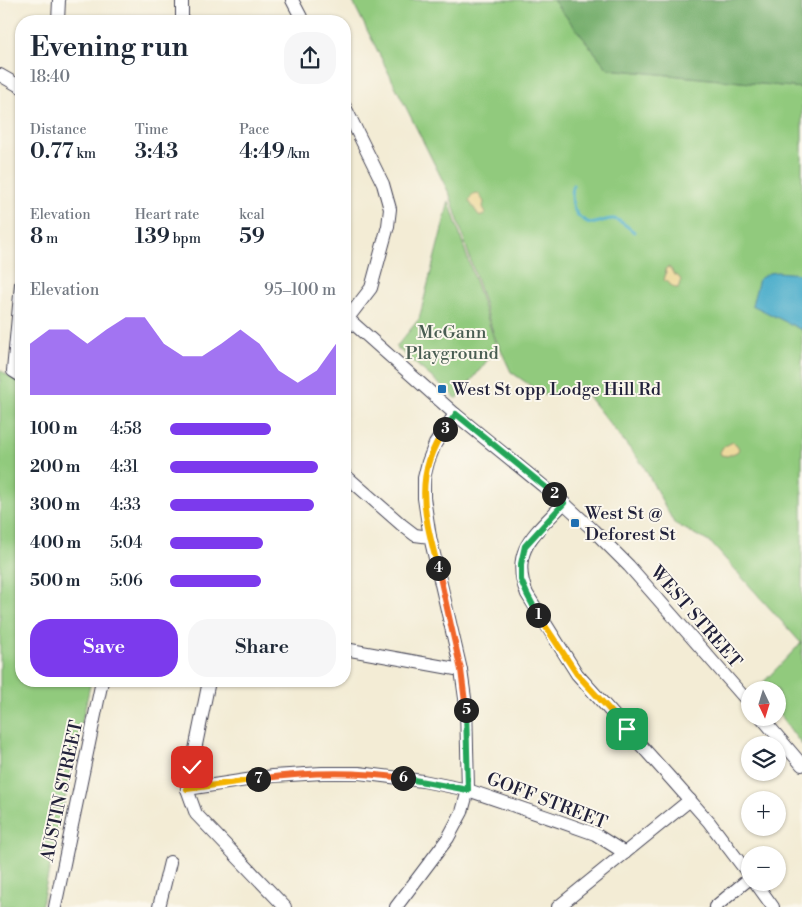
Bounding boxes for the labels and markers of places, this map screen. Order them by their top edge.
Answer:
place label: West St opp Lodge Hill Rd [451,378,662,401]
marker: West St opp Lodge Hill Rd [436,383,448,395]
pin: 3 [432,416,458,442]
pin: 2 [542,482,566,506]
place label: West St @ Deforest St [584,502,677,546]
marker: West St @ Deforest St [569,517,581,529]
pin: 4 [426,556,450,580]
pin: 1 [526,602,550,628]
pin: 5 [454,698,478,722]
pin [606,708,648,750]
pin [171,746,213,788]
pin: 7 [246,766,270,792]
pin: 6 [390,766,416,790]

